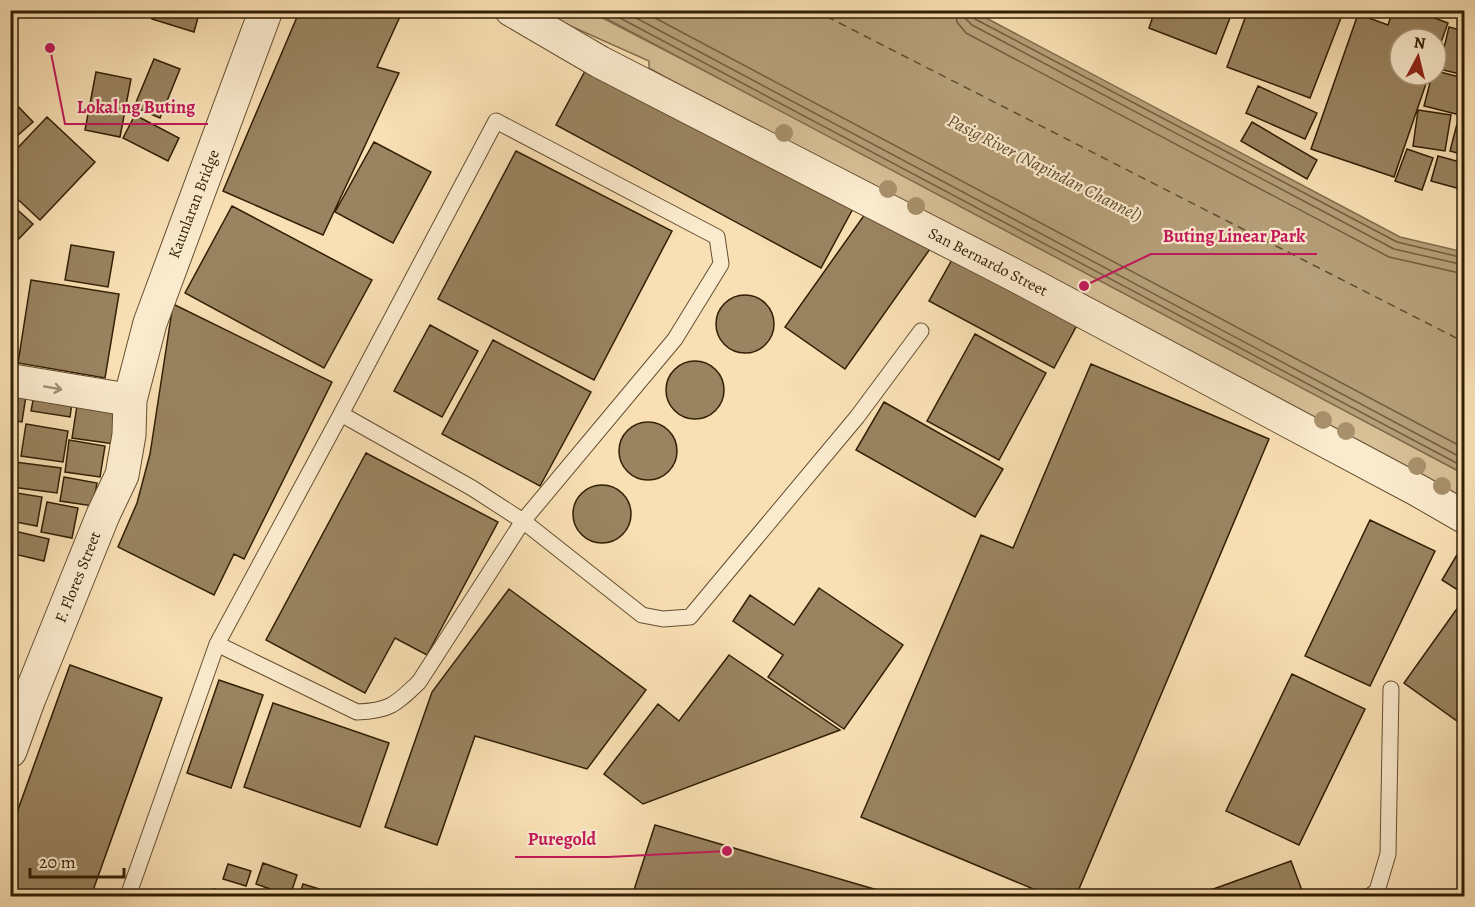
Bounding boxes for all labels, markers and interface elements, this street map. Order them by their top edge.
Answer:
north arrow [1388,27,1448,87]
text: N [1413,31,1427,55]
callout: Lokal ng Buting [65,88,208,124]
text: Lokal ng Buting [77,95,196,119]
water label: Pasig River (Napindan Channel) [944,108,1146,228]
street label: Kaunlaran Bridge [163,146,225,262]
callout: Buting Linear Park [1151,218,1317,254]
street label: San Bernardo Street [924,222,1052,302]
text: Buting Linear Park [1163,224,1306,248]
one-way arrow [43,383,63,394]
street label: F. Flores Street [50,528,106,626]
callout: Puregold [515,821,608,857]
text: Puregold [528,827,596,851]
scale bar [30,841,124,879]
text: 20 m [39,850,76,874]

